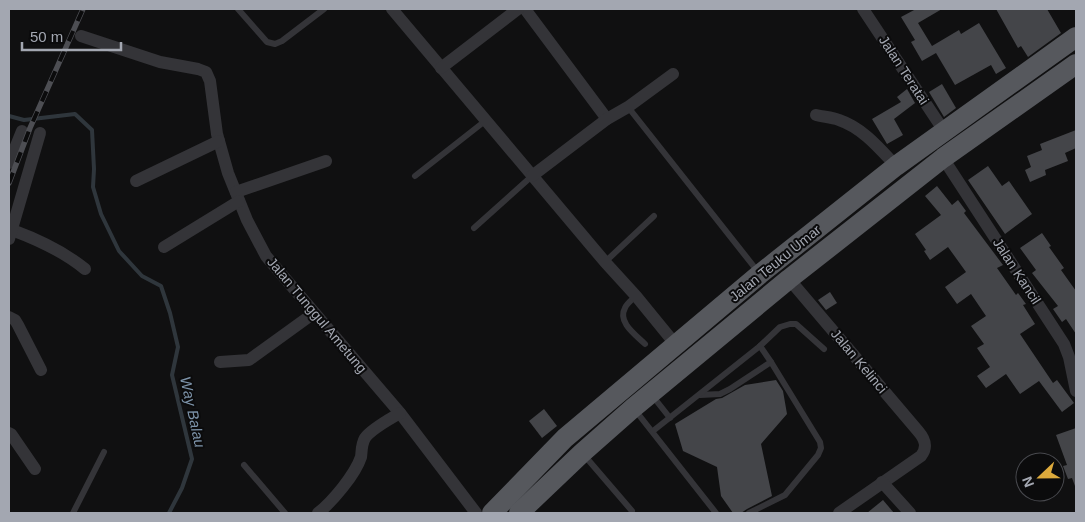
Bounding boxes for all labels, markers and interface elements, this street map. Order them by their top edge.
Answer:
scale bar [22,20,121,52]
text: 50 m [30,28,63,45]
street label: Jalan Teratai [876,32,932,108]
street label: Jalan Teuku Umar [726,221,824,305]
street label: Jalan Kancil [990,235,1044,307]
street label: Jalan Tunggul Ametung [264,254,370,376]
street label: Jalan Kelinci [828,326,890,396]
water label: Way Balau [177,375,209,450]
north arrow [1015,452,1065,502]
text: N [1019,474,1037,490]

